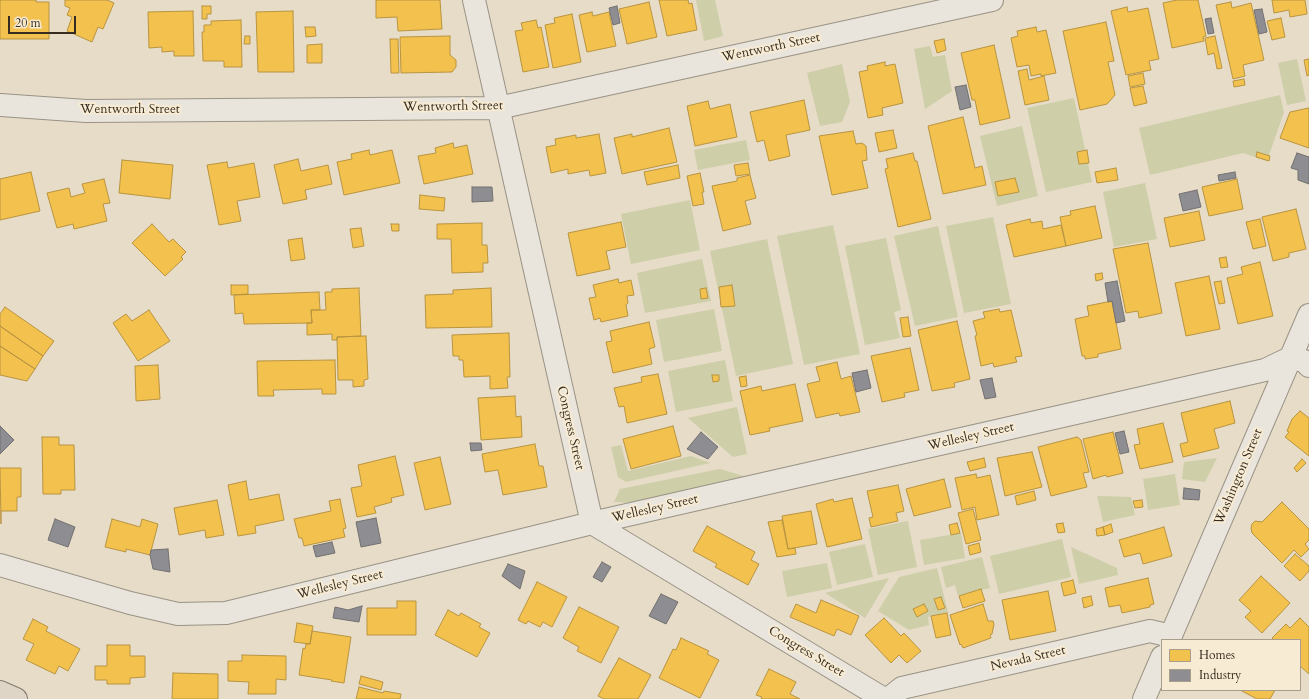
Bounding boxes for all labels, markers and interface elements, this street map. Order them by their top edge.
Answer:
scale bar [10,8,78,34]
text: 20 m [15,15,41,31]
street label: Wentworth Street [720,30,822,66]
street label: Wentworth Street [403,98,503,116]
street label: Wentworth Street [80,102,180,118]
street label: Congress Street [553,384,587,472]
street label: Wellesley Street [926,420,1016,454]
street label: Washington Street [1212,427,1266,527]
street label: Wellesley Street [610,492,700,526]
street label: Wellesley Street [295,567,385,603]
street label: Congress Street [765,623,847,681]
legend [1161,639,1301,691]
street label: Nevada Street [989,643,1067,675]
text: Homes [1199,647,1235,663]
text: Industry [1199,667,1241,683]

